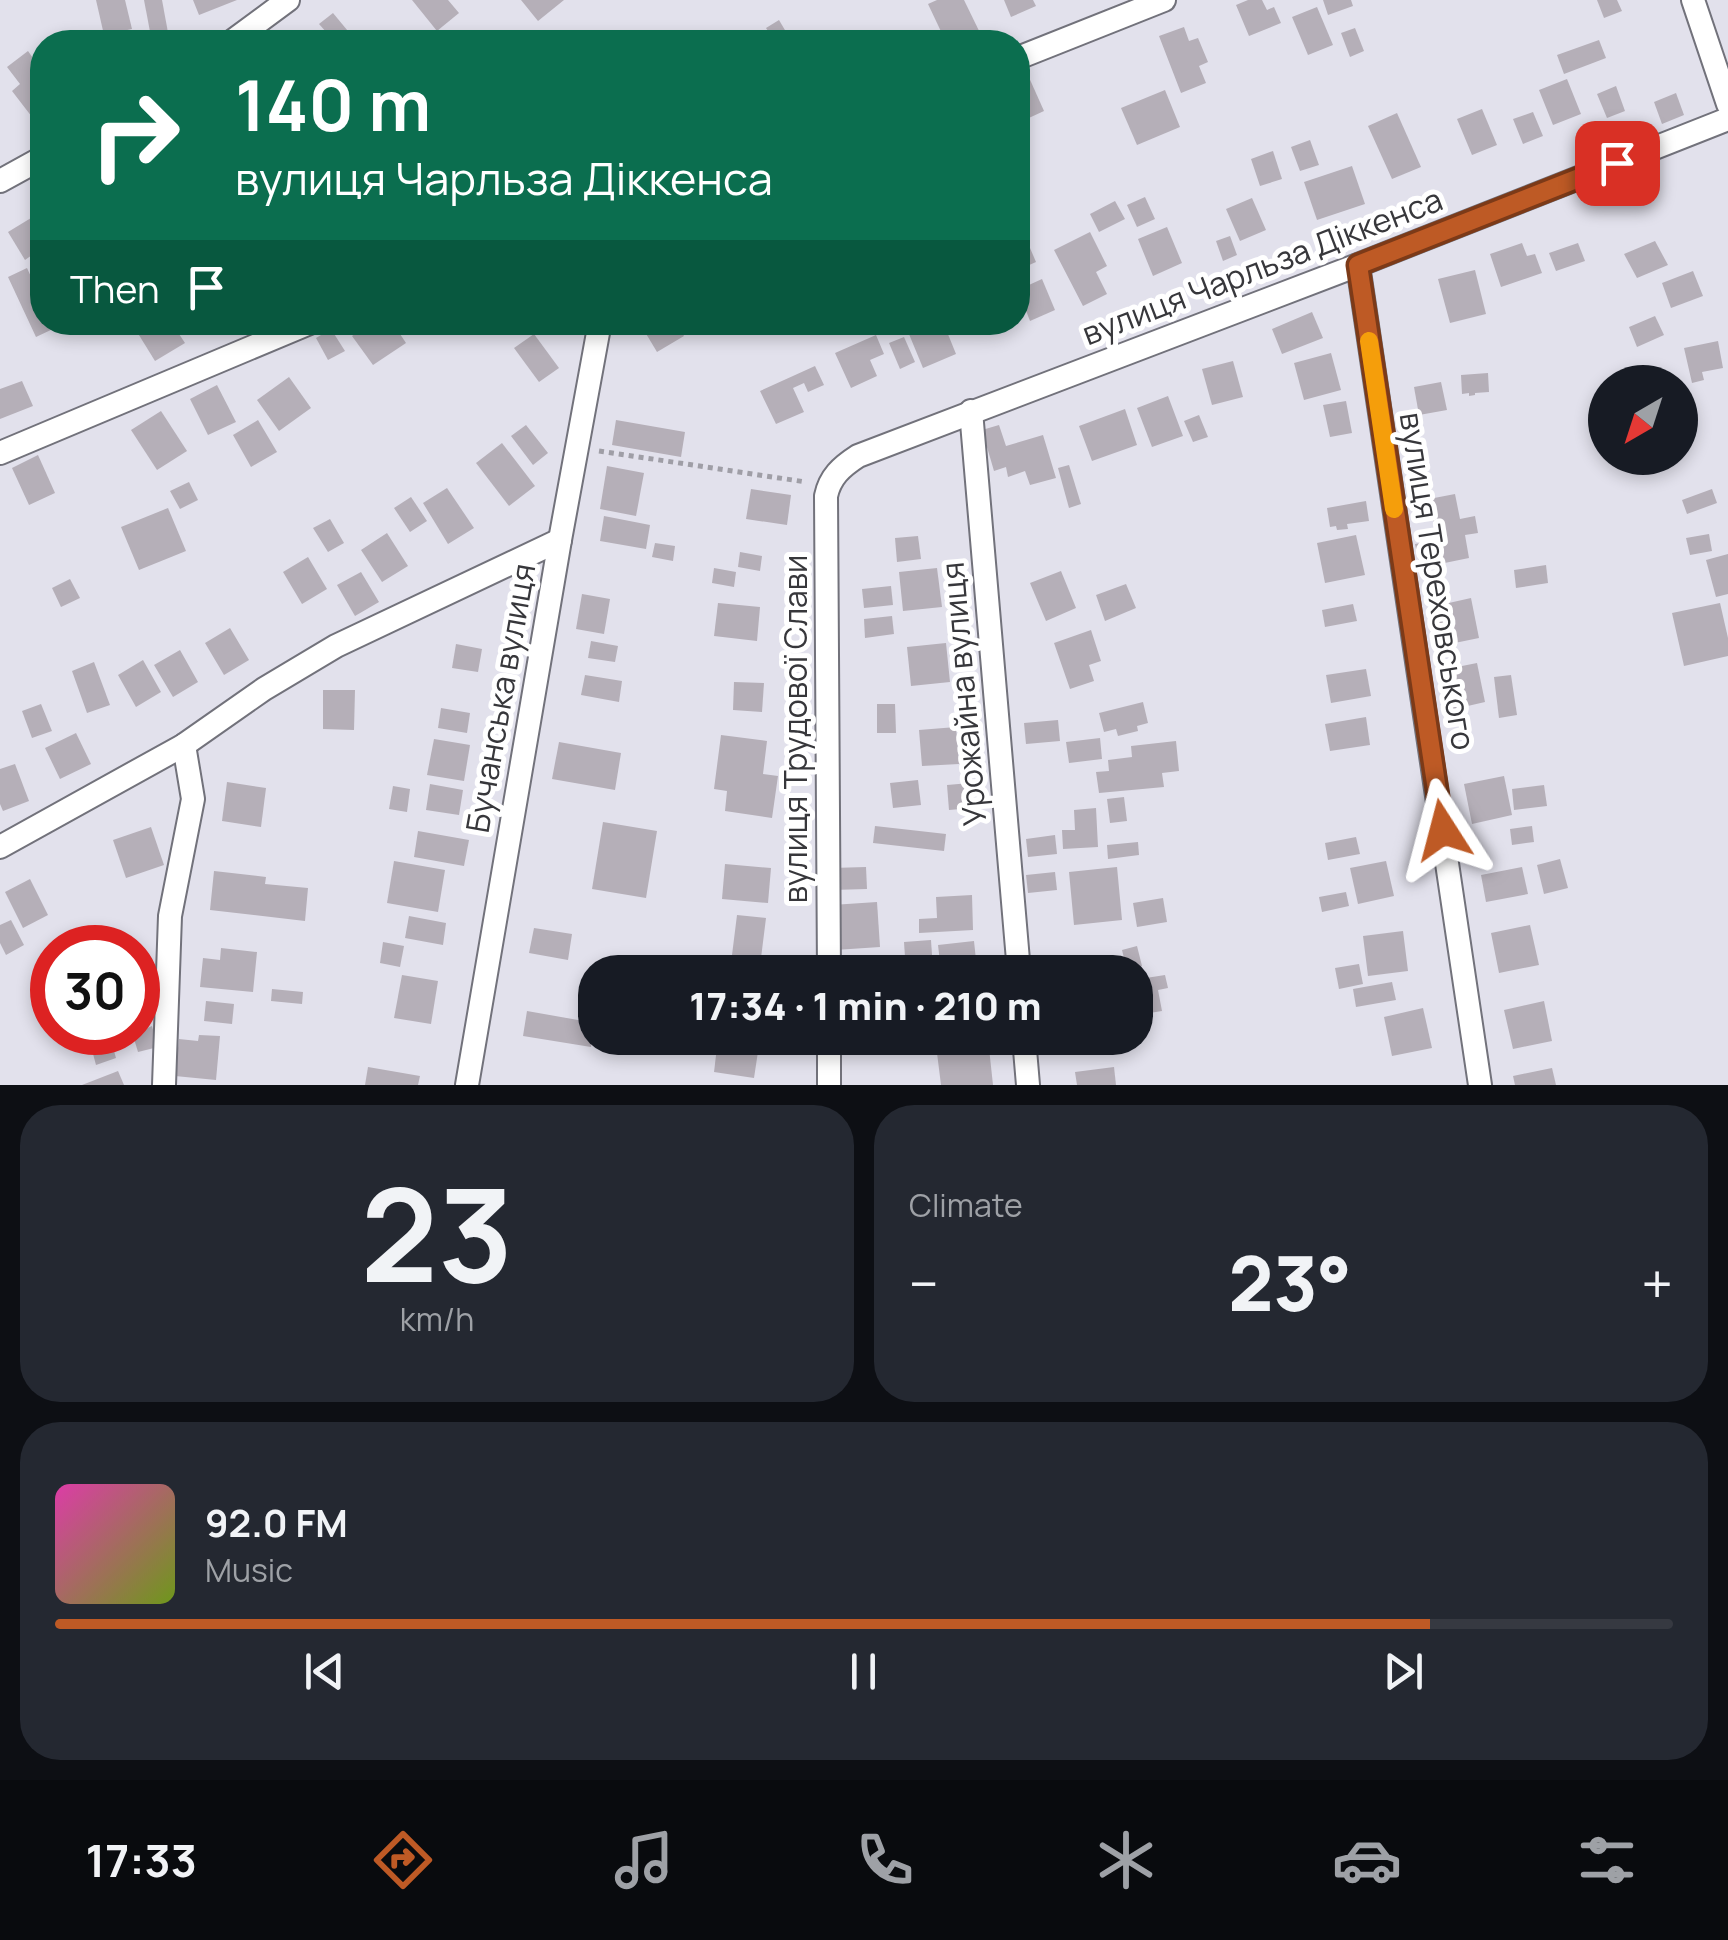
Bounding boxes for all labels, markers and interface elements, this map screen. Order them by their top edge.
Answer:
text: 140 m [235,56,431,152]
icon: right [70,70,200,200]
pin [1575,121,1660,206]
icon: arrive [1590,136,1645,191]
text: вулиця Чарльза Діккенса [235,147,773,209]
street label: вулиця Чарльза Діккенса [1076,177,1448,355]
icon: arrive [179,260,234,315]
text: Then [70,262,159,314]
north arrow [1588,365,1698,475]
map controls [1588,365,1698,475]
street label: вулиця Тереховського [1390,409,1486,753]
street label: вулиця Трудової Слави [773,555,817,903]
street label: Бучанська вулиця [455,560,545,836]
street label: Урожайна вулиця [930,560,996,828]
position arrow [1391,778,1495,882]
speed limit sign: 30 [30,925,160,1055]
text: 17:34 · 1 min · 210 m [689,979,1042,1031]
text: 23 [360,1143,514,1321]
text: Climate [909,1183,1023,1227]
text: 23° [1228,1231,1352,1334]
text: − [909,1245,939,1321]
text: + [1641,1245,1673,1321]
text: km/h [400,1297,474,1341]
text: 92.0 FM [205,1496,348,1548]
text: Music [205,1548,293,1592]
icon: previous [297,1644,352,1699]
icon: pause [836,1644,891,1699]
icon: next [1376,1644,1431,1699]
icon: directions [368,1825,438,1895]
icon: music [609,1825,679,1895]
icon: phone [850,1825,920,1895]
icon: climate [1091,1825,1161,1895]
icon: car [1332,1825,1402,1895]
icon: filters [1572,1825,1642,1895]
text: 17:33 [85,1829,197,1891]

